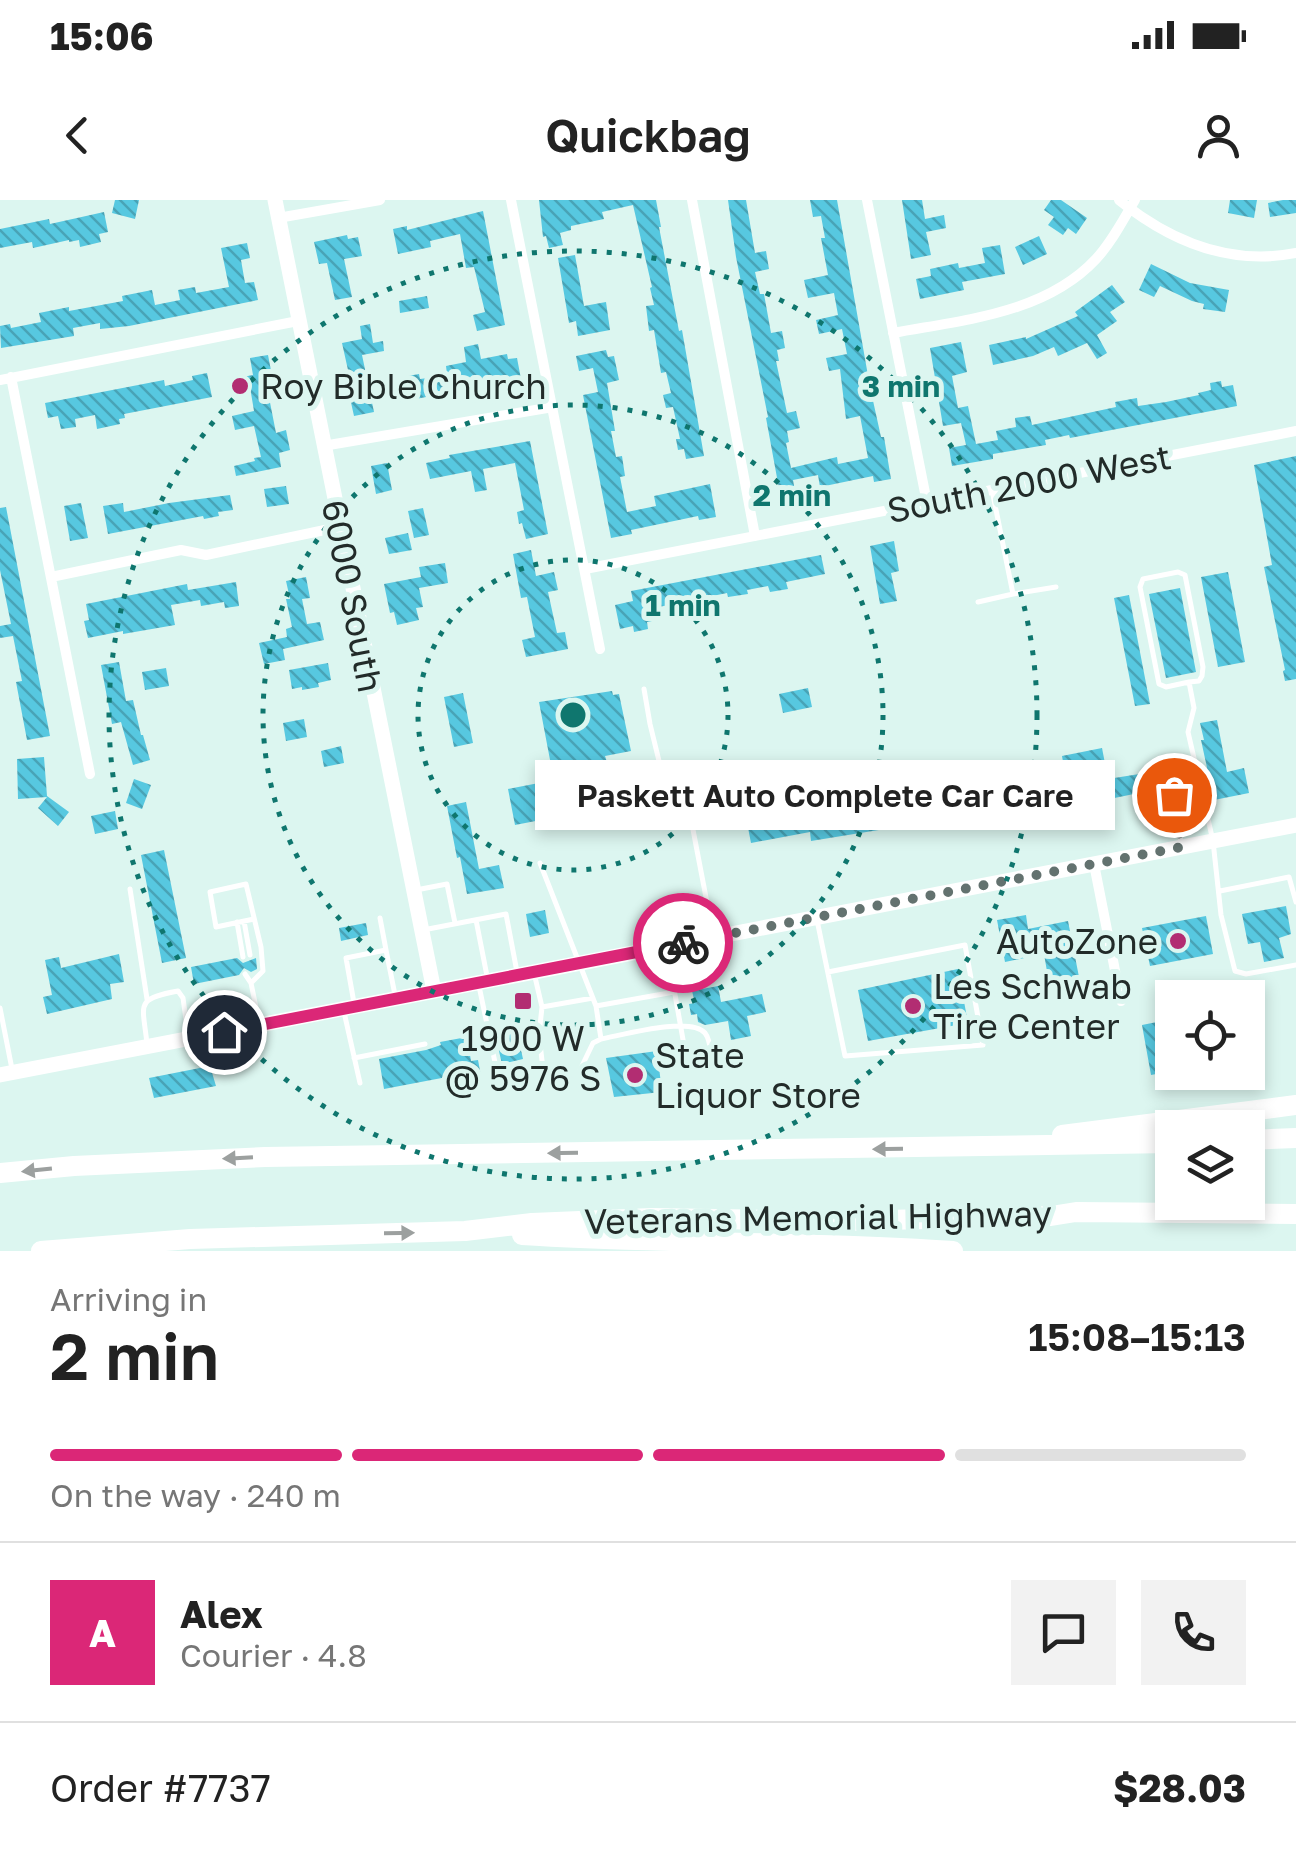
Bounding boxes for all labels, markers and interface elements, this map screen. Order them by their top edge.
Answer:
text: 15:06 [50,13,154,58]
icon: back [50,108,105,163]
text: Quickbag [545,108,751,162]
icon: person [1191,108,1246,163]
place label: Roy Bible Church [260,365,547,407]
text: 3 min [862,368,940,404]
marker: Roy Bible Church [229,375,251,397]
street label: South 2000 West [884,435,1174,531]
text: 2 min [753,477,831,513]
street label: 6000 South [314,496,392,696]
text: 1 min [645,587,721,623]
centre of rings [555,697,591,733]
pin [1132,753,1217,838]
callout: Paskett Auto Complete Car Care [534,760,1114,830]
icon: bag [1147,768,1202,823]
text: Paskett Auto Complete Car Care [577,776,1073,814]
courier [633,893,733,993]
icon: bike [656,916,711,971]
place label: AutoZone [996,920,1158,962]
marker: AutoZone [1167,930,1189,952]
place label: Les Schwab Tire Center [933,965,1132,1047]
map controls [1155,980,1265,1220]
button: locate [1155,980,1265,1090]
pin [182,990,267,1075]
marker: 1900 W @ 5976 S [512,990,534,1012]
marker: Les Schwab Tire Center [902,995,924,1017]
icon: home [197,1005,252,1060]
place label: 1900 W @ 5976 S [445,1017,601,1099]
place label: State Liquor Store [655,1034,861,1116]
marker: State Liquor Store [624,1064,646,1086]
button: layers [1155,1110,1265,1220]
one-way arrow [872,1141,904,1157]
one-way arrow [547,1145,579,1161]
one-way arrow [222,1150,254,1166]
one-way arrow [20,1162,52,1178]
street label: Veterans Memorial Highway [584,1192,1052,1242]
one-way arrow [384,1224,416,1240]
text: Arriving in [50,1280,207,1318]
text: 15:08–15:13 [1028,1314,1246,1359]
text: 2 min [50,1316,219,1394]
text: On the way · 240 m [50,1476,341,1514]
button: chat [1011,1580,1116,1685]
button: phone [1141,1580,1246,1685]
text: Alex [180,1591,263,1636]
text: A [89,1610,116,1655]
text: Courier · 4.8 [180,1636,367,1674]
text: Order #7737 [50,1765,271,1810]
text: $28.03 [1113,1765,1246,1810]

